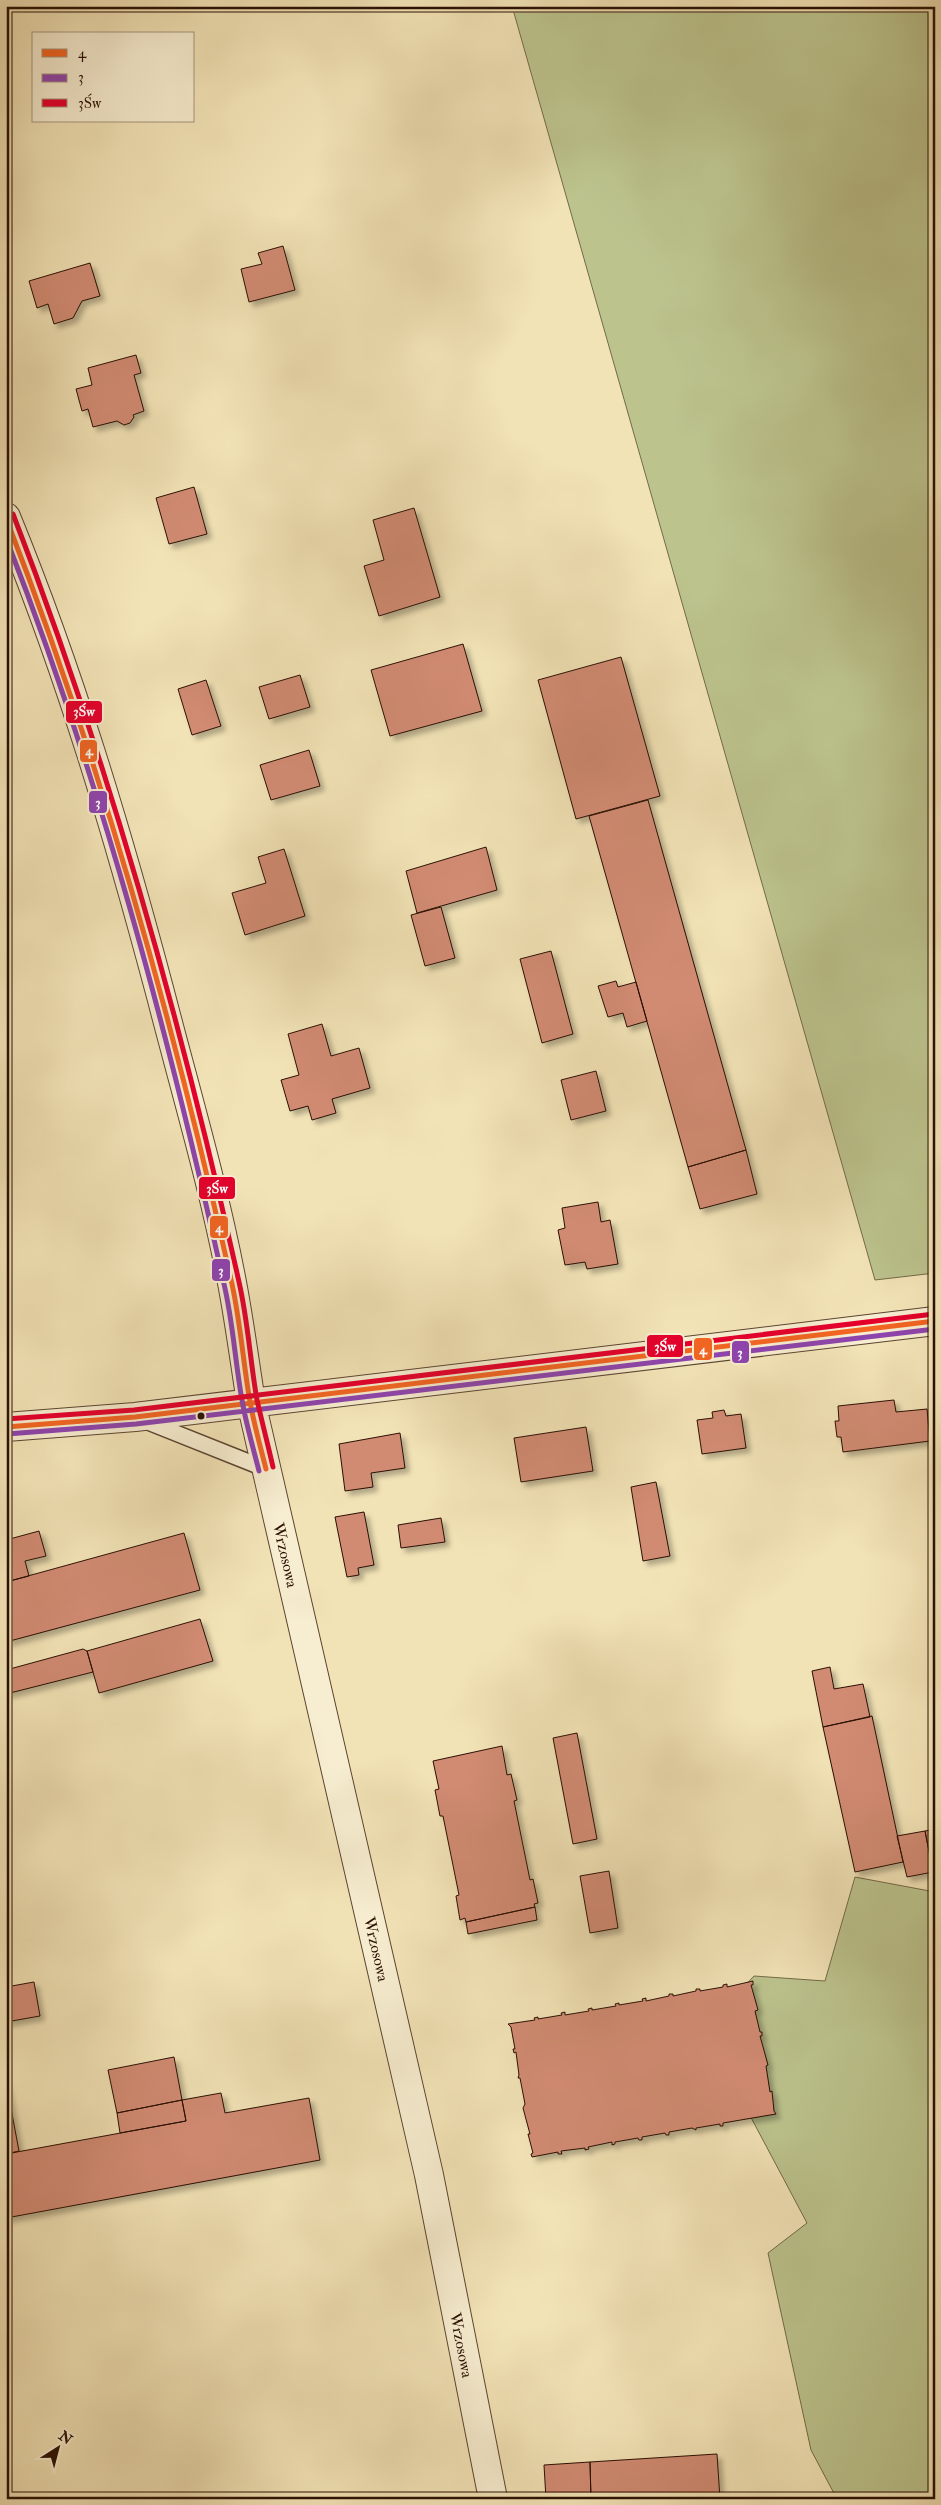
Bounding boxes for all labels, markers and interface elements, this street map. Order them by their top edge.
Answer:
legend [32,32,195,122]
text: 4 [78,44,87,63]
text: 3 [78,68,84,87]
text: 3Św [78,93,102,113]
line badge: 3Św [65,700,103,724]
text: 3Św [73,702,96,720]
line badge: 4 [79,739,98,763]
text: 4 [84,742,94,759]
line badge: 3 [88,790,108,814]
text: 3 [95,794,101,811]
line badge: 3Św [198,1176,236,1200]
text: 3Św [206,1179,229,1197]
line badge: 4 [209,1215,229,1239]
text: 4 [214,1219,224,1236]
line badge: 3 [211,1258,231,1282]
text: 3 [218,1262,224,1279]
line badge: 3Św [646,1334,684,1358]
text: 3Św [654,1337,677,1355]
line badge: 4 [693,1337,713,1361]
line badge: 3 [731,1340,750,1364]
text: 4 [698,1341,708,1358]
text: 3 [737,1344,743,1361]
unlabelled marker [196,1411,206,1421]
street label: Wrzosowa [268,1520,302,1590]
street label: Wrzosowa [359,1914,393,1984]
street label: Wrzosowa [445,2310,477,2380]
north arrow [32,2422,82,2472]
text: N [54,2427,76,2449]

